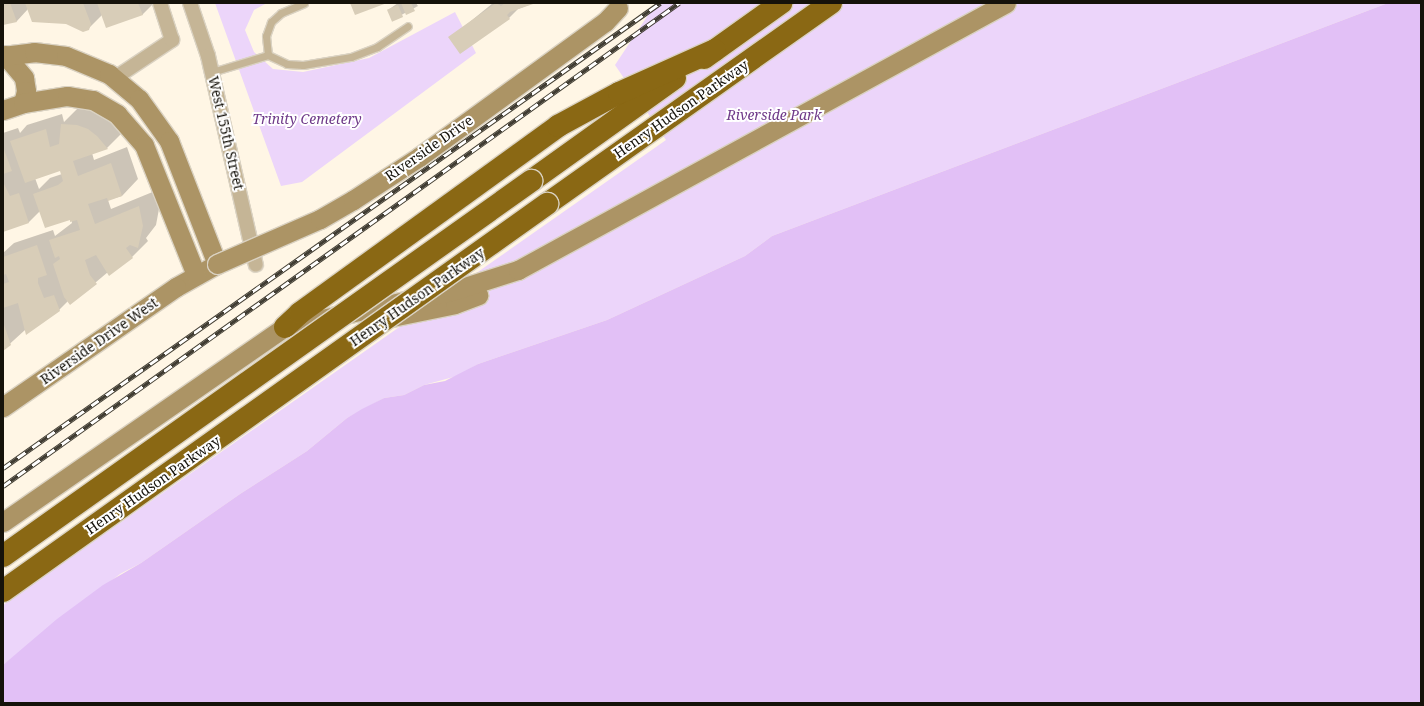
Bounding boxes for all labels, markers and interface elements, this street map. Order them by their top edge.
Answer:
street label: Henry Hudson Parkway [611,56,751,162]
street label: West 155th Street [205,75,247,191]
park label: Riverside Park [726,107,822,123]
park label: Trinity Cemetery [252,111,362,127]
street label: Riverside Drive [382,112,476,184]
street label: Henry Hudson Parkway [347,244,487,350]
street label: Riverside Drive West [37,294,161,388]
street label: Henry Hudson Parkway [83,432,223,538]

